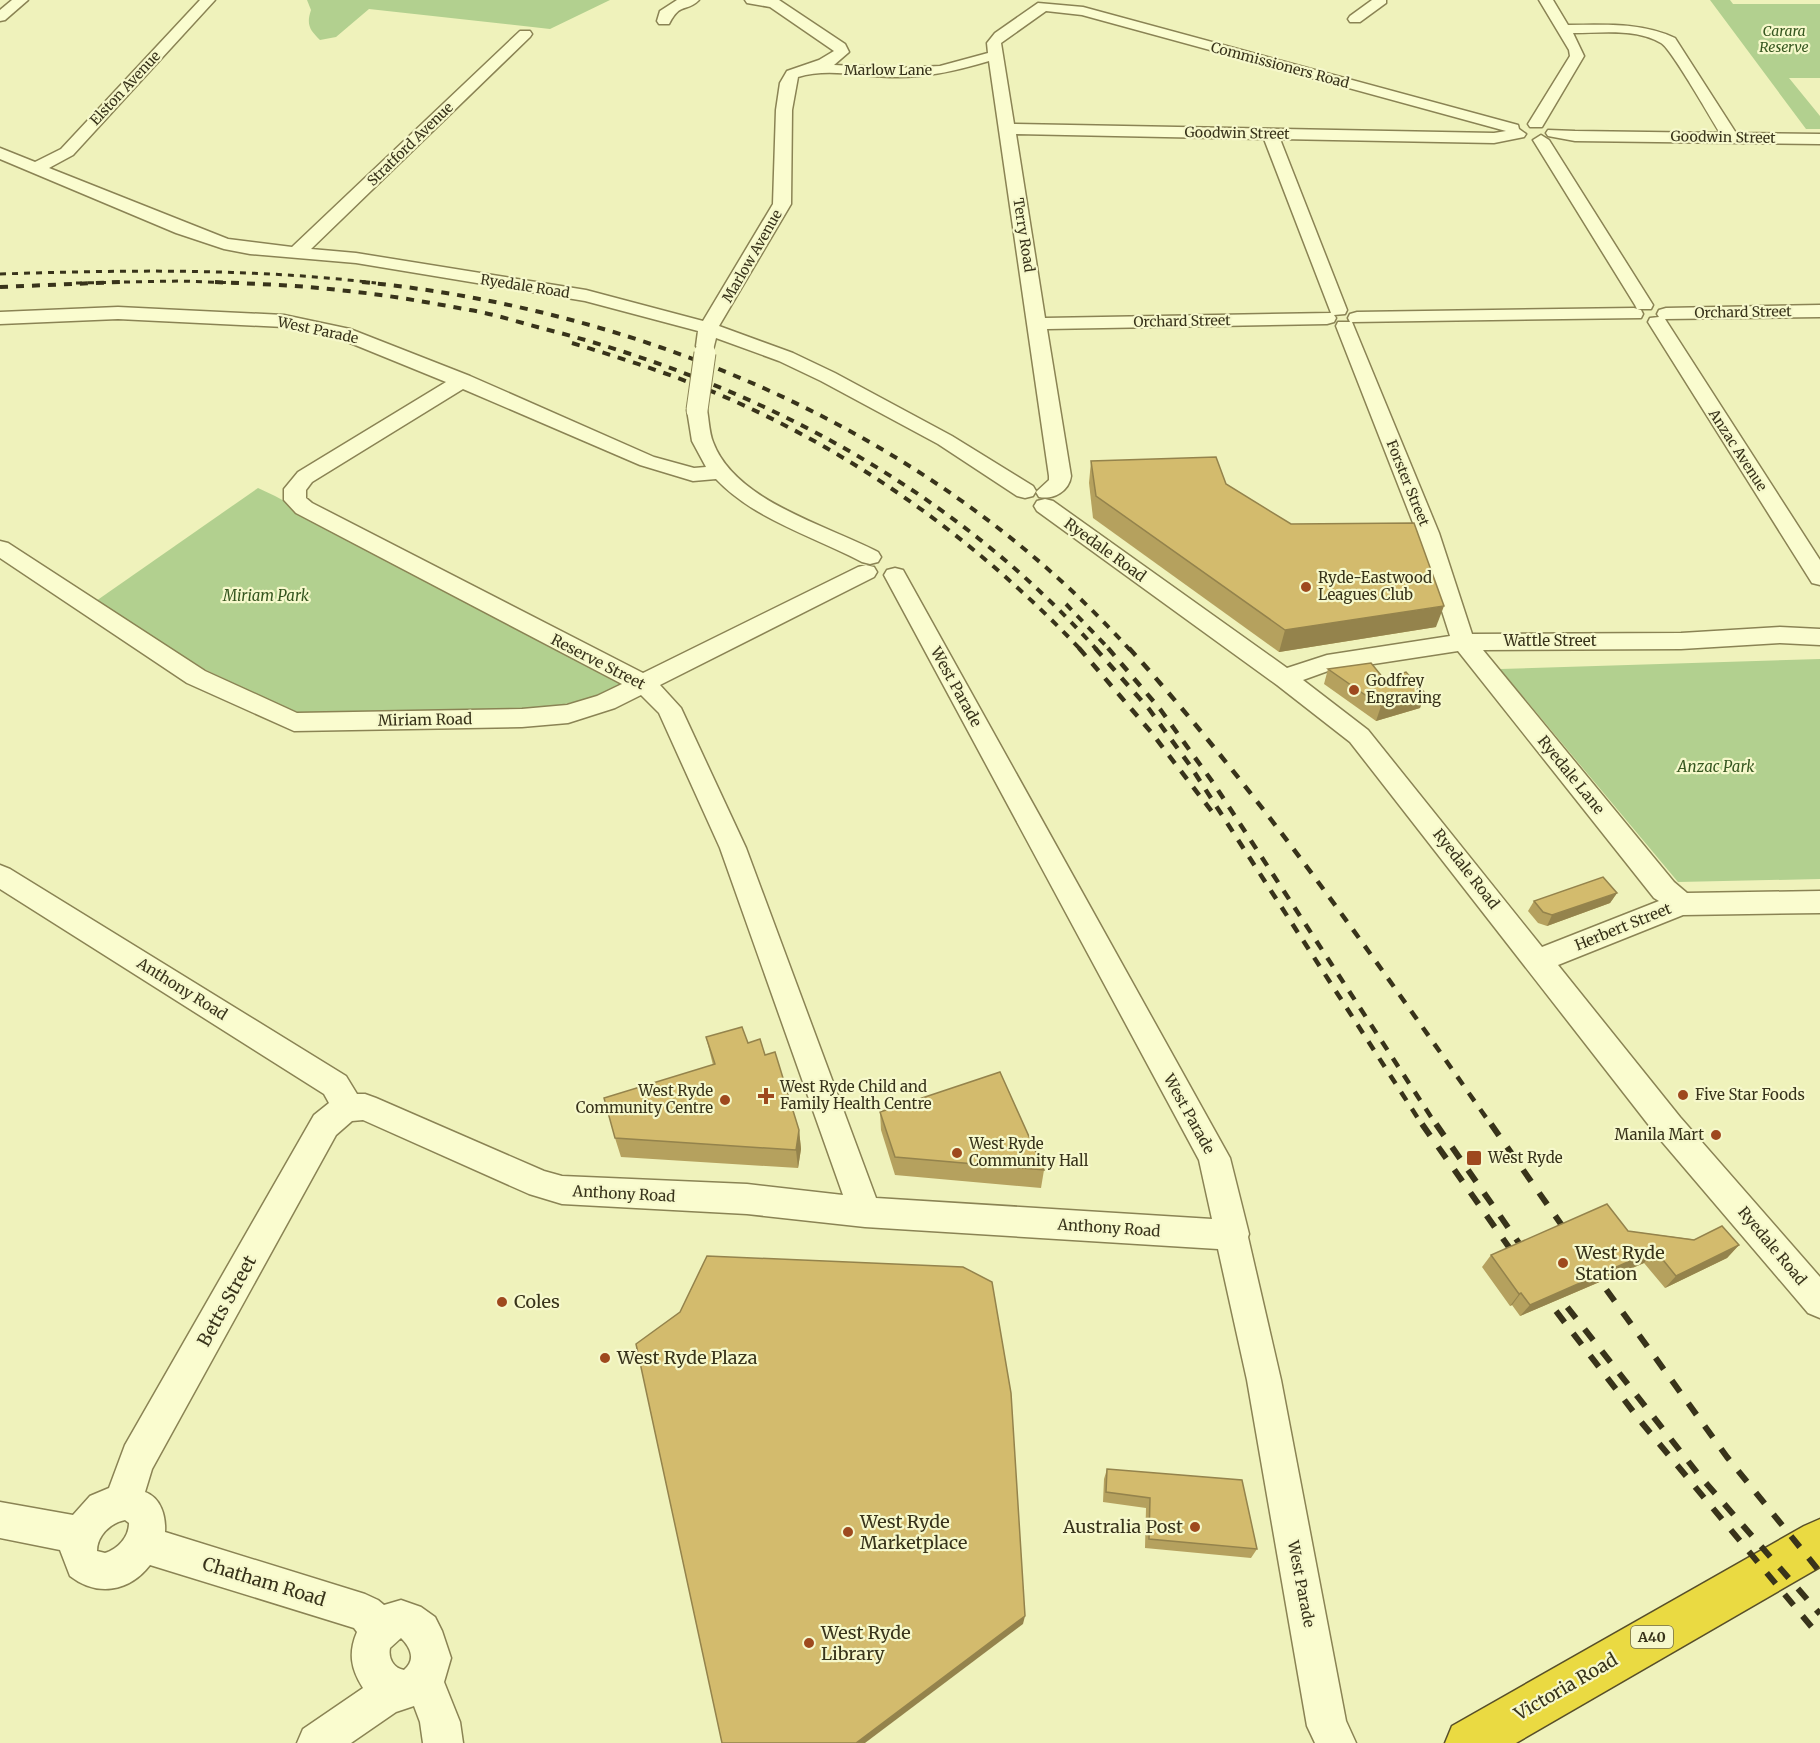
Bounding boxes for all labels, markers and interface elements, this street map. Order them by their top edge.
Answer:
park label: Carara Reserve [1759,22,1809,56]
street label: Commissioners Road [1209,38,1352,92]
street label: Elston Avenue [86,47,164,129]
street label: Marlow Lane [844,61,932,79]
street label: Stratford Avenue [363,98,457,190]
street label: Goodwin Street [1184,123,1290,143]
street label: Goodwin Street [1670,127,1776,147]
street label: Terry Road [1009,197,1039,274]
street label: Marlow Avenue [718,206,786,306]
street label: Ryedale Road [479,270,571,302]
street label: Orchard Street [1694,302,1792,322]
street label: Orchard Street [1133,311,1231,331]
street label: West Parade [275,312,360,347]
street label: Anzac Avenue [1704,405,1771,494]
street label: Forster Street [1383,437,1434,529]
street label: Ryedale Road [1061,514,1150,586]
place label: Ryde-Eastwood Leagues Club [1318,568,1432,604]
marker: Ryde-Eastwood Leagues Club [1299,580,1313,594]
park label: Miriam Park [222,586,310,605]
street label: Reserve Street [548,630,649,694]
street label: Wattle Street [1502,631,1597,650]
street label: West Parade [926,643,986,730]
place label: Godfrey Engraving [1366,671,1441,707]
marker: Godfrey Engraving [1347,683,1361,697]
street label: Miriam Road [378,709,472,730]
street label: Ryedale Lane [1534,732,1609,818]
park label: Anzac Park [1677,757,1755,776]
street label: Ryedale Road [1429,825,1504,913]
street label: Herbert Street [1572,898,1674,955]
street label: Anthony Road [133,953,231,1024]
street label: West Parade [1159,1070,1219,1157]
place label: West Ryde Child and Family Health Centre [779,1077,932,1113]
place label: West Ryde Community Centre [576,1081,713,1117]
place label: Five Star Foods [1695,1085,1805,1104]
marker: West Ryde Child and Family Health Centre [757,1087,775,1105]
marker: Five Star Foods [1676,1088,1690,1102]
marker: West Ryde Community Centre [718,1093,732,1107]
place label: Manila Mart [1615,1125,1704,1144]
marker: Manila Mart [1709,1128,1723,1142]
place label: West Ryde Community Hall [968,1134,1089,1170]
marker: West Ryde Community Hall [950,1146,964,1160]
place label: West Ryde [1487,1148,1563,1167]
marker: West Ryde [1465,1149,1483,1167]
street label: Anthony Road [571,1181,676,1206]
street label: Ryedale Road [1734,1203,1811,1289]
street label: Anthony Road [1056,1214,1161,1241]
place label: West Ryde Station [1574,1241,1665,1285]
street label: Betts Street [192,1251,261,1350]
marker: West Ryde Station [1556,1256,1570,1270]
place label: Coles [514,1290,560,1313]
marker: Coles [495,1295,509,1309]
place label: West Ryde Plaza [616,1346,758,1369]
marker: West Ryde Plaza [598,1351,612,1365]
place label: West Ryde Marketplace [859,1510,967,1554]
place label: Australia Post [1062,1515,1183,1538]
marker: Australia Post [1188,1520,1202,1534]
marker: West Ryde Marketplace [841,1525,855,1539]
street label: West Parade [1284,1538,1319,1629]
street label: Chatham Road [200,1552,329,1611]
place label: West Ryde Library [820,1621,911,1665]
road number: A40 [1631,1626,1673,1648]
marker: West Ryde Library [802,1636,816,1650]
street label: Victoria Road [1509,1648,1622,1726]

